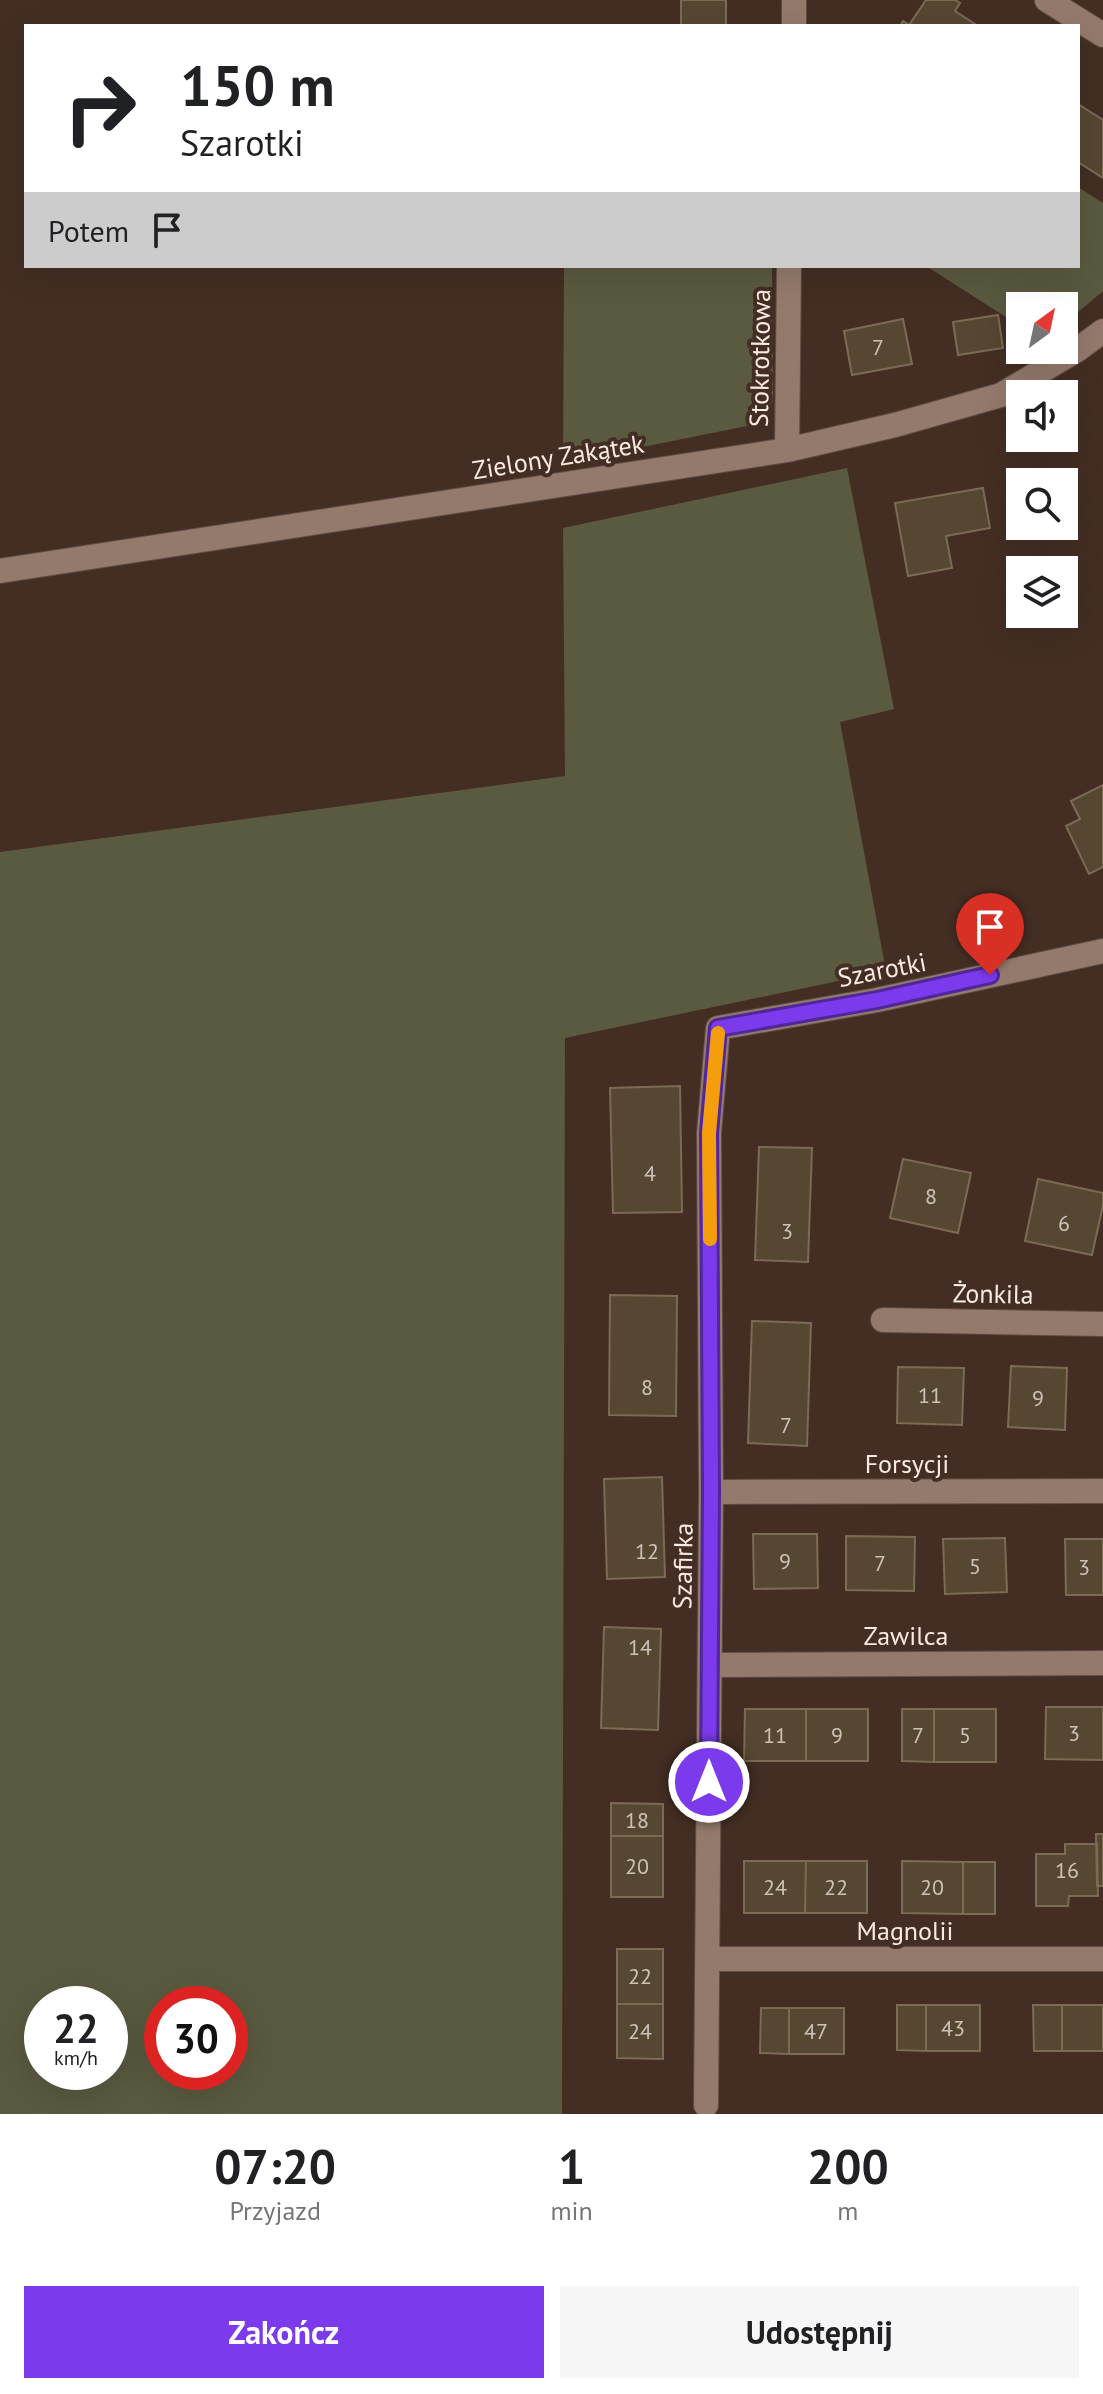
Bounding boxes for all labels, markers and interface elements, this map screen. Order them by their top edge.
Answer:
text: 150 m [180,49,335,121]
icon: right [48,56,152,160]
text: Szarotki [180,119,304,166]
icon: arrive [145,208,189,252]
text: Potem [48,211,129,250]
street label: Stokrotkowa [742,289,777,427]
north arrow [1006,292,1078,364]
map controls [1006,292,1078,628]
house number: 7 [872,333,884,361]
button: sound [1006,380,1078,452]
street label: Zielony Zakątek [470,427,647,486]
button: search [1006,468,1078,540]
button: layers [1006,556,1078,628]
pin [956,893,1024,975]
icon: arrive [968,905,1012,949]
street label: Szarotki [835,945,929,994]
house number: 4 [644,1159,656,1187]
house number: 8 [925,1182,937,1210]
house number: 6 [1058,1209,1070,1237]
house number: 3 [781,1217,793,1245]
street label: Żonkila [952,1276,1034,1311]
house number: 8 [641,1373,653,1401]
house number: 11 [918,1381,942,1409]
house number: 9 [1032,1384,1044,1412]
house number: 7 [780,1411,792,1439]
street label: Forsycji [865,1447,949,1480]
street label: Szafirka [665,1522,700,1610]
house number: 12 [635,1537,659,1565]
house number: 9 [779,1547,791,1575]
house number: 7 [874,1549,886,1577]
house number: 5 [969,1552,981,1580]
house number: 3 [1078,1553,1090,1581]
street label: Zawilca [864,1619,948,1652]
house number: 14 [628,1633,652,1661]
house number: 3 [1068,1719,1080,1747]
house number: 11 [763,1721,787,1749]
house number: 9 [831,1721,843,1749]
house number: 7 [912,1721,924,1749]
house number: 5 [959,1721,971,1749]
position arrow [667,1740,751,1824]
house number: 18 [625,1806,649,1834]
house number: 20 [625,1852,649,1880]
house number: 16 [1055,1856,1079,1884]
house number: 24 [763,1873,787,1901]
house number: 22 [824,1873,848,1901]
house number: 20 [920,1873,944,1901]
street label: Magnolii [856,1914,954,1947]
house number: 22 [628,1962,652,1990]
speed limit sign: 30 [144,1986,248,2090]
text: 22 [53,2002,99,2054]
house number: 43 [941,2014,965,2042]
house number: 24 [628,2017,652,2045]
house number: 47 [804,2017,828,2045]
text: km/h [54,2045,98,2071]
text: 07:20 [214,2135,336,2197]
text: 1 [558,2135,585,2197]
text: 200 [807,2135,889,2197]
text: Przyjazd [230,2194,321,2227]
text: min [550,2194,593,2227]
text: m [837,2194,858,2227]
button: Zakończ [24,2286,544,2378]
button: Udostępnij [560,2286,1079,2378]

